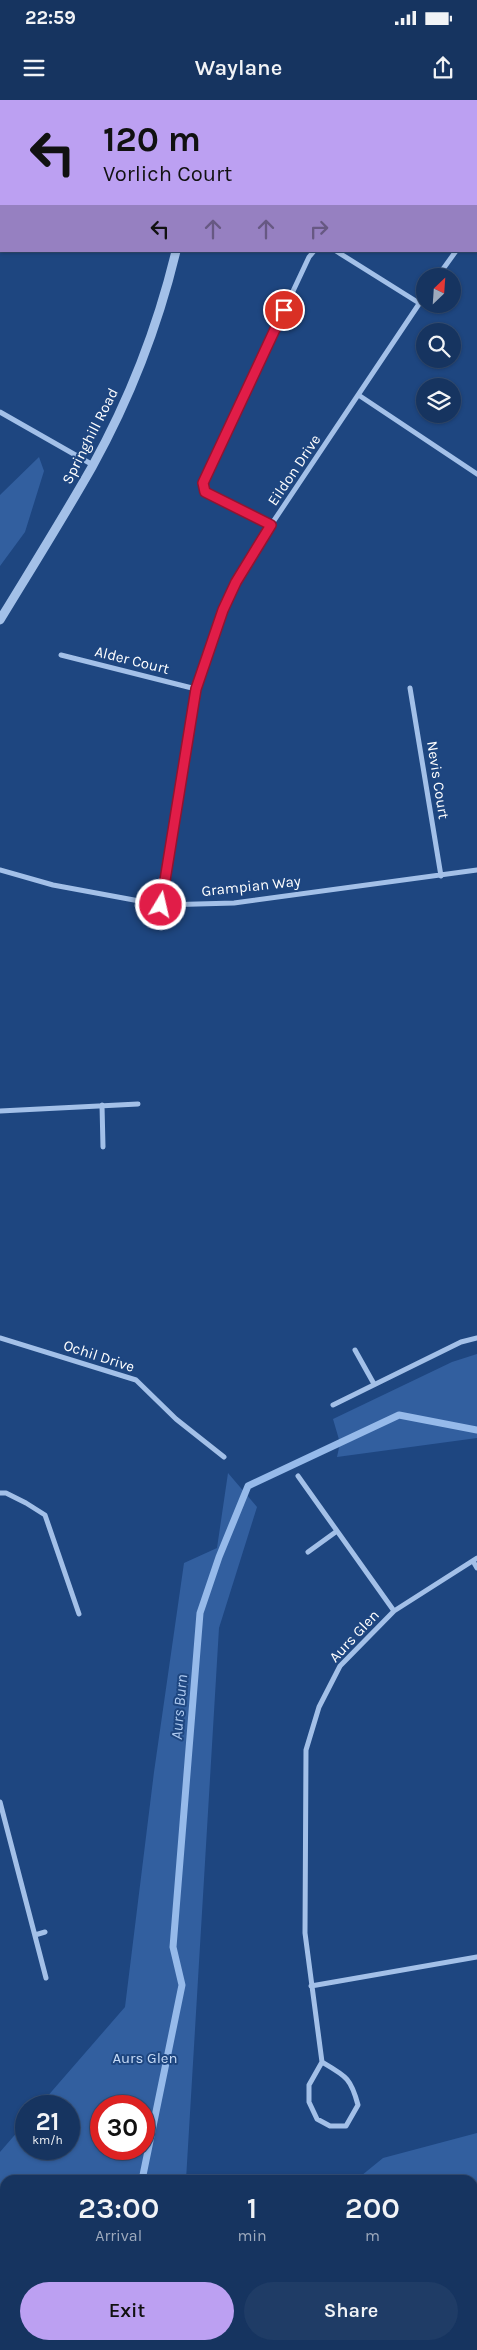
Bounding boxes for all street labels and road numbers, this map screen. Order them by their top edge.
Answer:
street label: Springhill Road [58,385,122,487]
street label: Eildon Drive [264,431,324,509]
street label: Alder Court [93,642,171,678]
street label: Nevis Court [423,740,453,821]
street label: Grampian Way [201,872,302,900]
street label: Ochil Drive [61,1336,137,1376]
street label: Aurs Glen [325,1606,383,1666]

